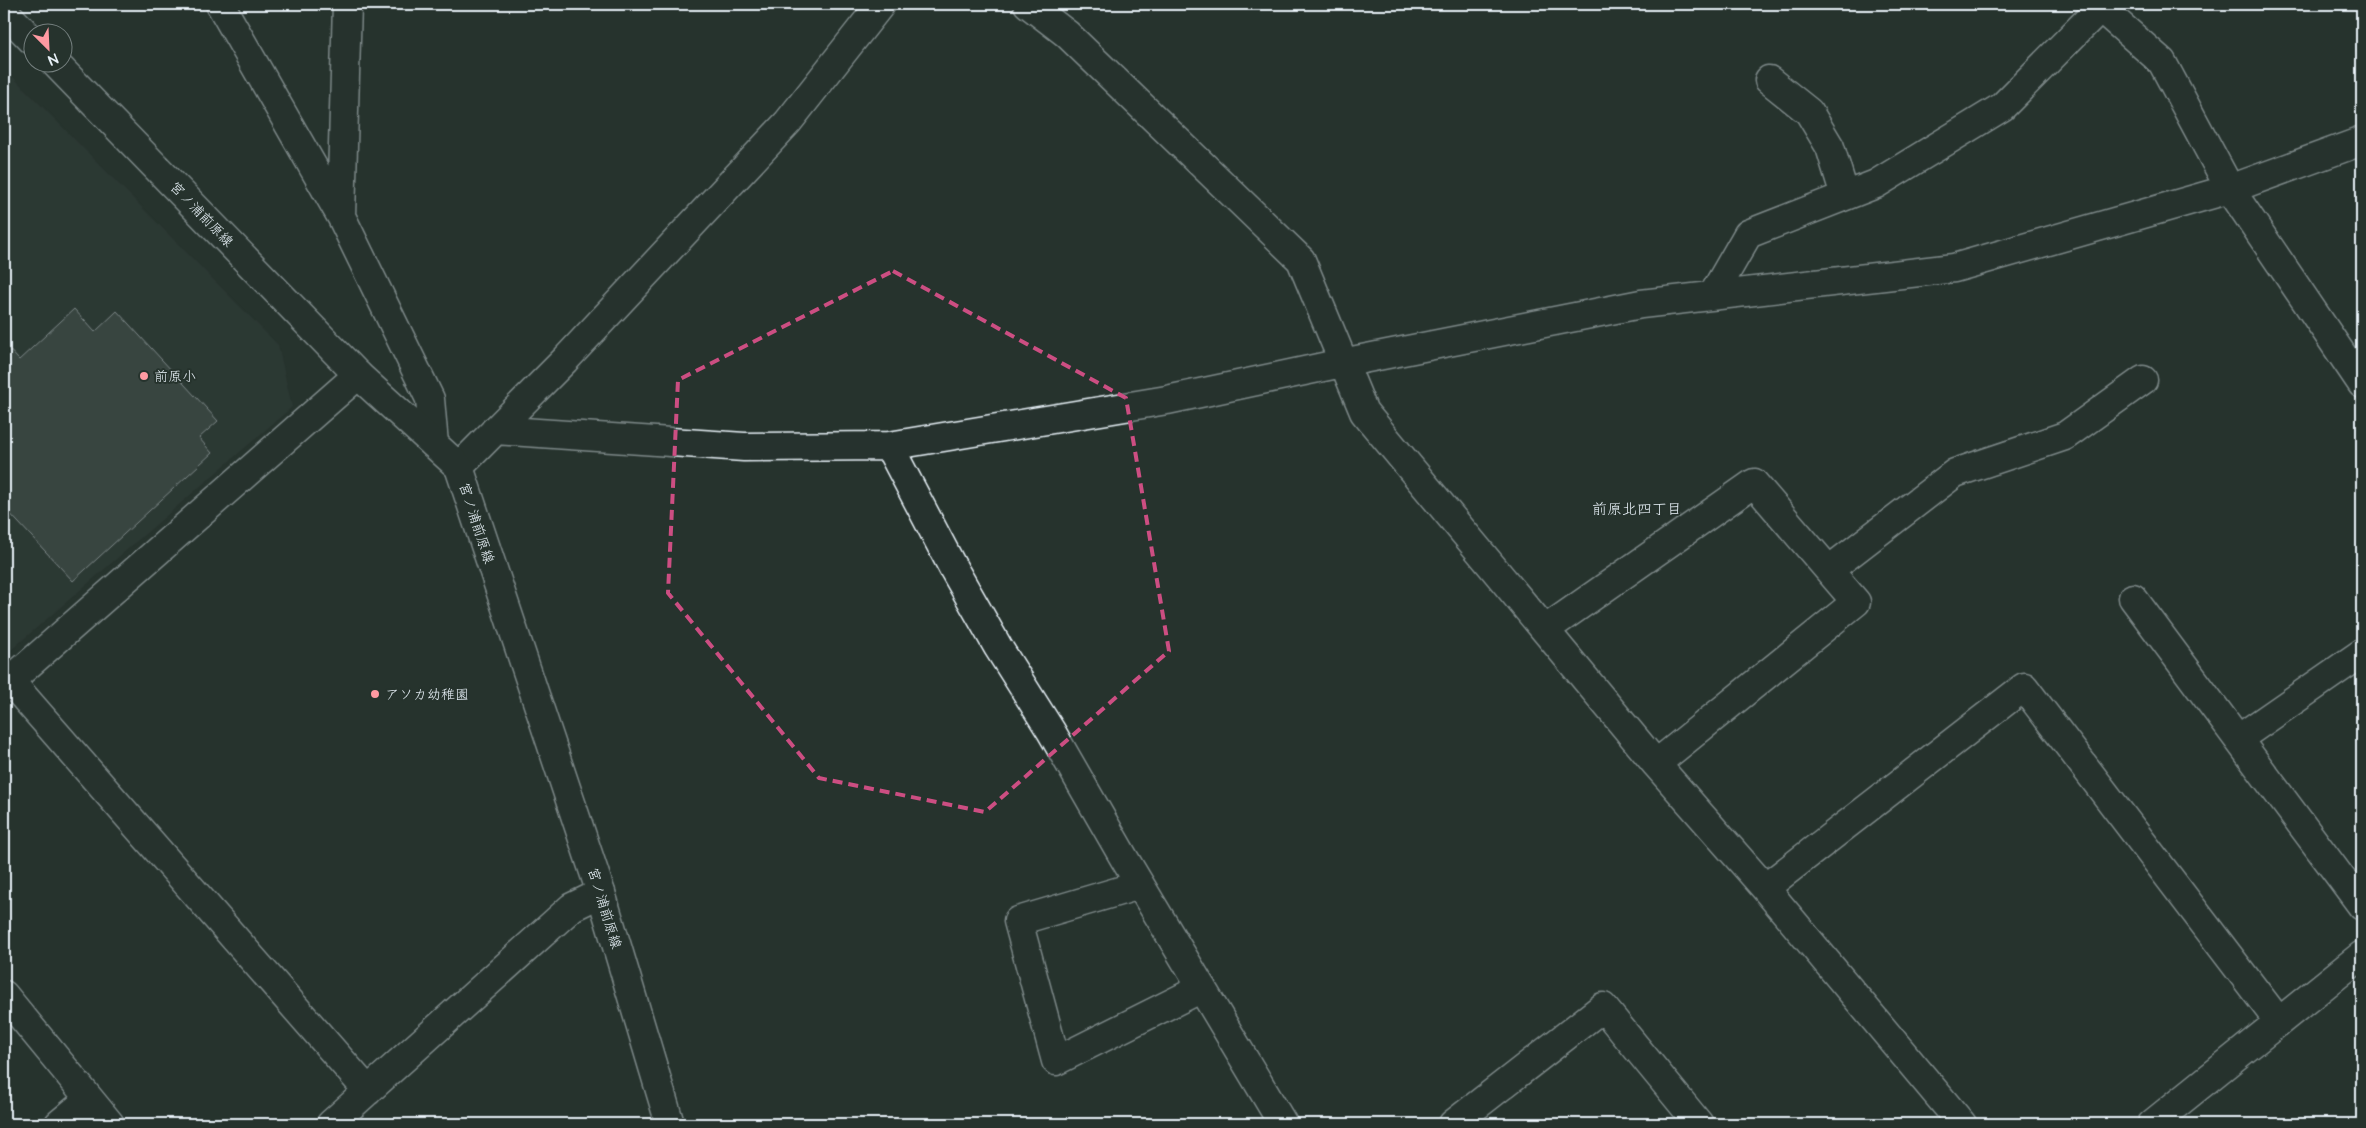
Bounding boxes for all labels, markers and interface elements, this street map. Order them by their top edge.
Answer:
north arrow [22,22,72,72]
text: N [45,48,61,70]
street label: 宮ノ浦前原線 [165,178,238,252]
place label: 前原小 [154,367,196,387]
marker: 前原小 [138,370,150,382]
street label: 宮ノ浦前原線 [454,480,499,566]
district label: 前原北四丁目 [1592,499,1682,520]
place label: アソカ幼稚園 [385,685,469,705]
marker: アソカ幼稚園 [369,688,381,700]
street label: 宮ノ浦前原線 [582,865,626,951]

